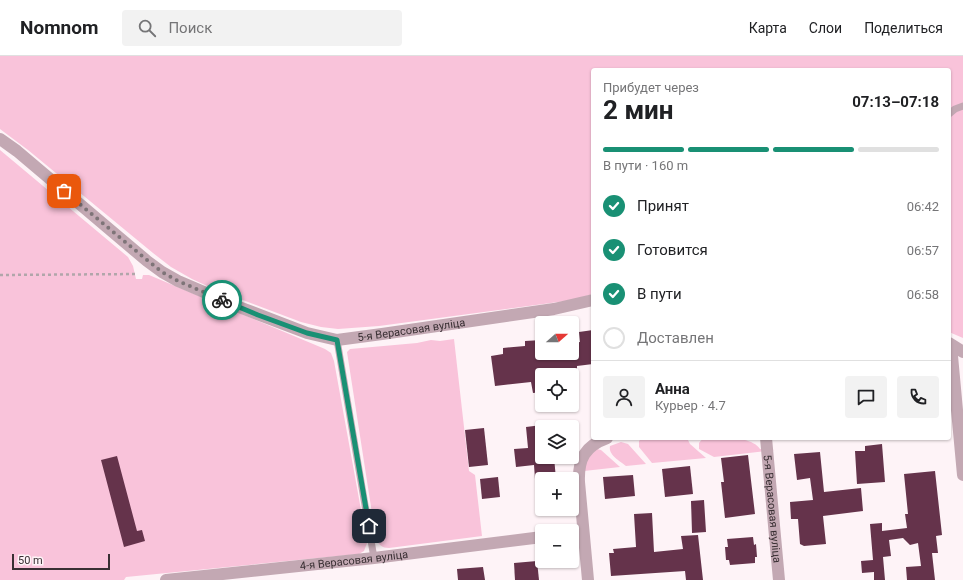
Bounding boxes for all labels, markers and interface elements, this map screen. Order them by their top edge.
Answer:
search box [122,10,402,46]
text: Nomnom [20,16,98,39]
icon: search [136,17,158,39]
text: Поиск [168,19,212,37]
text: Карта [749,20,787,36]
text: Слои [809,20,842,36]
text: Поделиться [864,20,943,36]
text: Прибудет через [603,80,699,95]
text: 07:13–07:18 [852,93,939,111]
text: 2 мин [603,95,674,125]
text: В пути · 160 m [603,158,688,173]
pin [47,174,81,208]
icon: bag [53,180,75,202]
icon: check [603,195,625,217]
text: Принят [637,197,689,215]
text: 06:42 [907,199,939,214]
icon: check [603,239,625,261]
text: Готовится [637,241,708,259]
text: 06:57 [907,243,939,258]
courier [202,280,242,320]
icon: check [603,283,625,305]
text: В пути [637,285,682,303]
text: 06:58 [907,287,939,302]
icon: bike [211,289,233,311]
street label: 5-я Верасовая вуліца [357,315,466,344]
north arrow [535,316,579,360]
map controls [535,316,579,568]
text: Доставлен [637,329,714,347]
button: locate [535,368,579,412]
button: person [603,376,645,418]
button: chat [845,376,887,418]
button: phone [897,376,939,418]
text: Анна [655,380,690,398]
text: Курьер · 4.7 [655,398,726,413]
button: layers [535,420,579,464]
street label: 5-я Верасовая вуліца [761,454,784,563]
button: + [535,472,579,516]
pin [352,509,386,543]
icon: home [358,515,380,537]
button: − [535,524,579,568]
street label: 4-я Верасовая вуліца [299,547,409,572]
scale bar [12,552,110,571]
text: 50 m [18,554,43,567]

